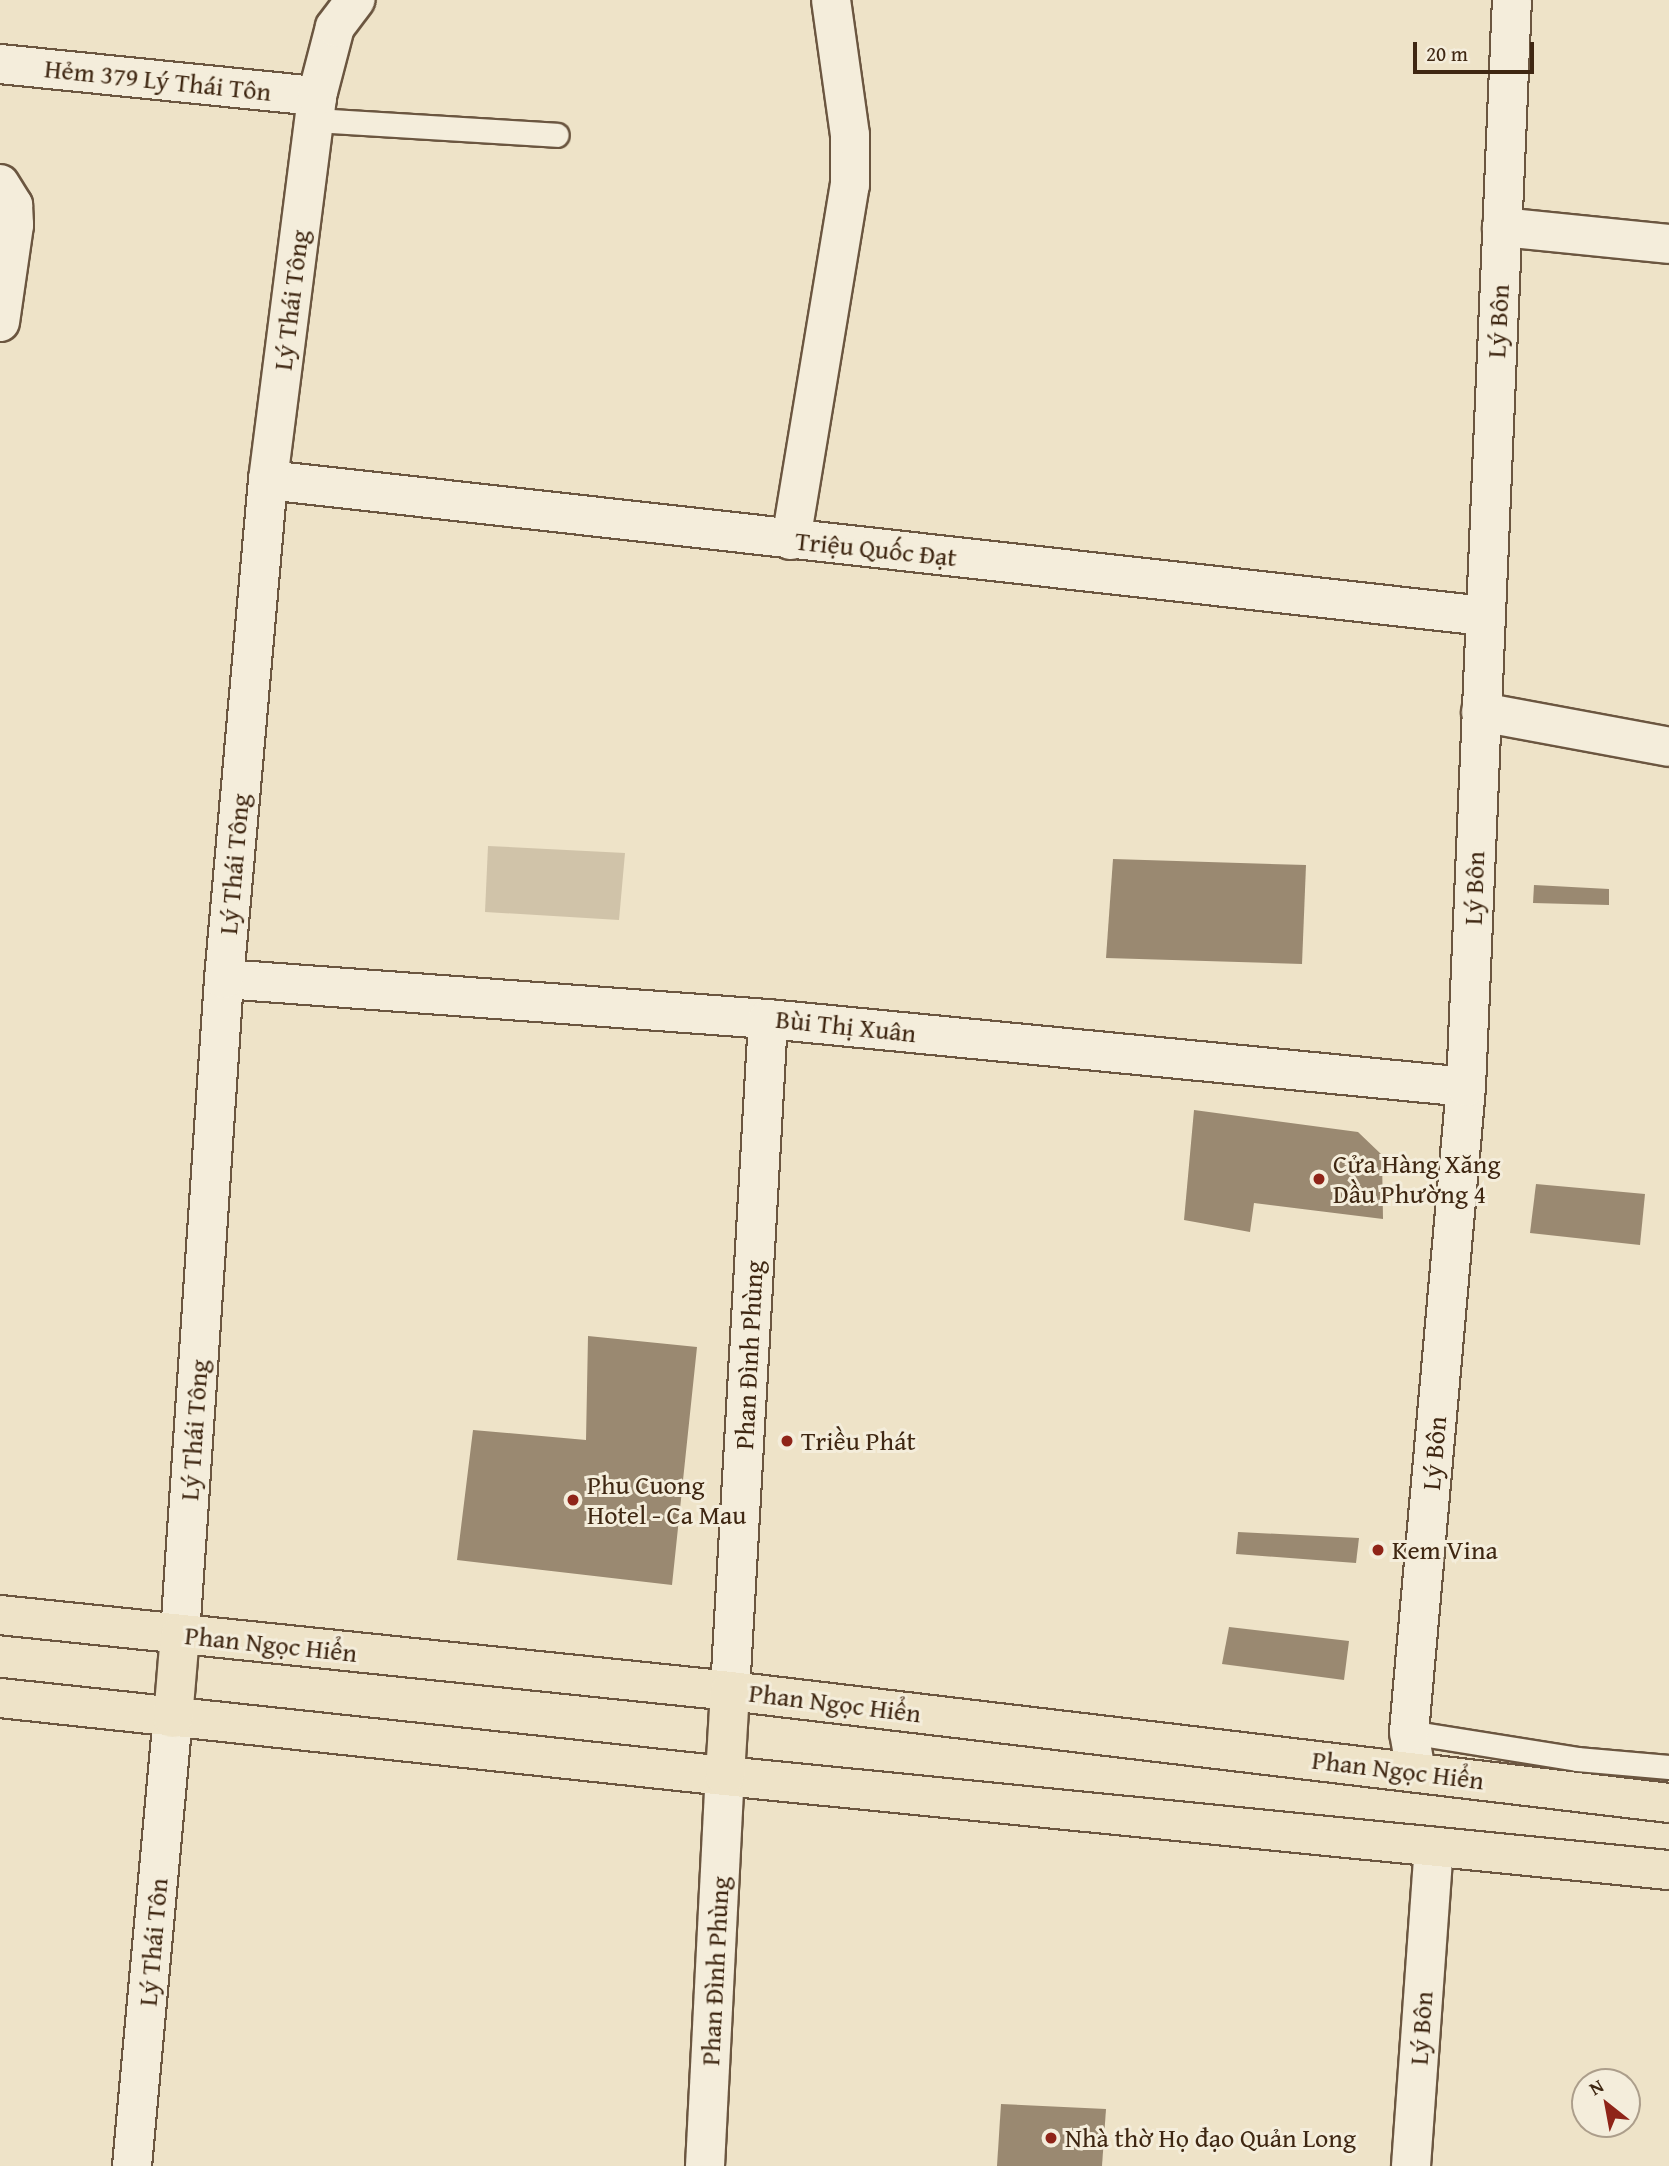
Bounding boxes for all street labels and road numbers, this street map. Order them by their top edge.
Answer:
street label: Hẻm 379 Lý Thái Tôn [43,53,273,107]
street label: Lý Thái Tông [267,228,315,372]
street label: Lý Bôn [1480,283,1516,359]
street label: Triệu Quốc Đạt [794,525,958,573]
street label: Lý Thái Tông [212,792,256,936]
street label: Lý Bôn [1457,851,1491,925]
street label: Bùi Thị Xuân [774,1003,918,1049]
street label: Phan Đình Phùng [728,1260,770,1450]
street label: Lý Thái Tông [174,1358,214,1502]
street label: Lý Bôn [1415,1415,1453,1491]
street label: Phan Ngọc Hiển [183,1619,359,1669]
street label: Phan Ngọc Hiển [747,1677,923,1729]
street label: Phan Ngọc Hiển [1310,1744,1486,1796]
street label: Phan Đình Phùng [694,1876,736,2066]
street label: Lý Thái Tôn [132,1877,174,2007]
street label: Lý Bôn [1403,1990,1439,2066]

